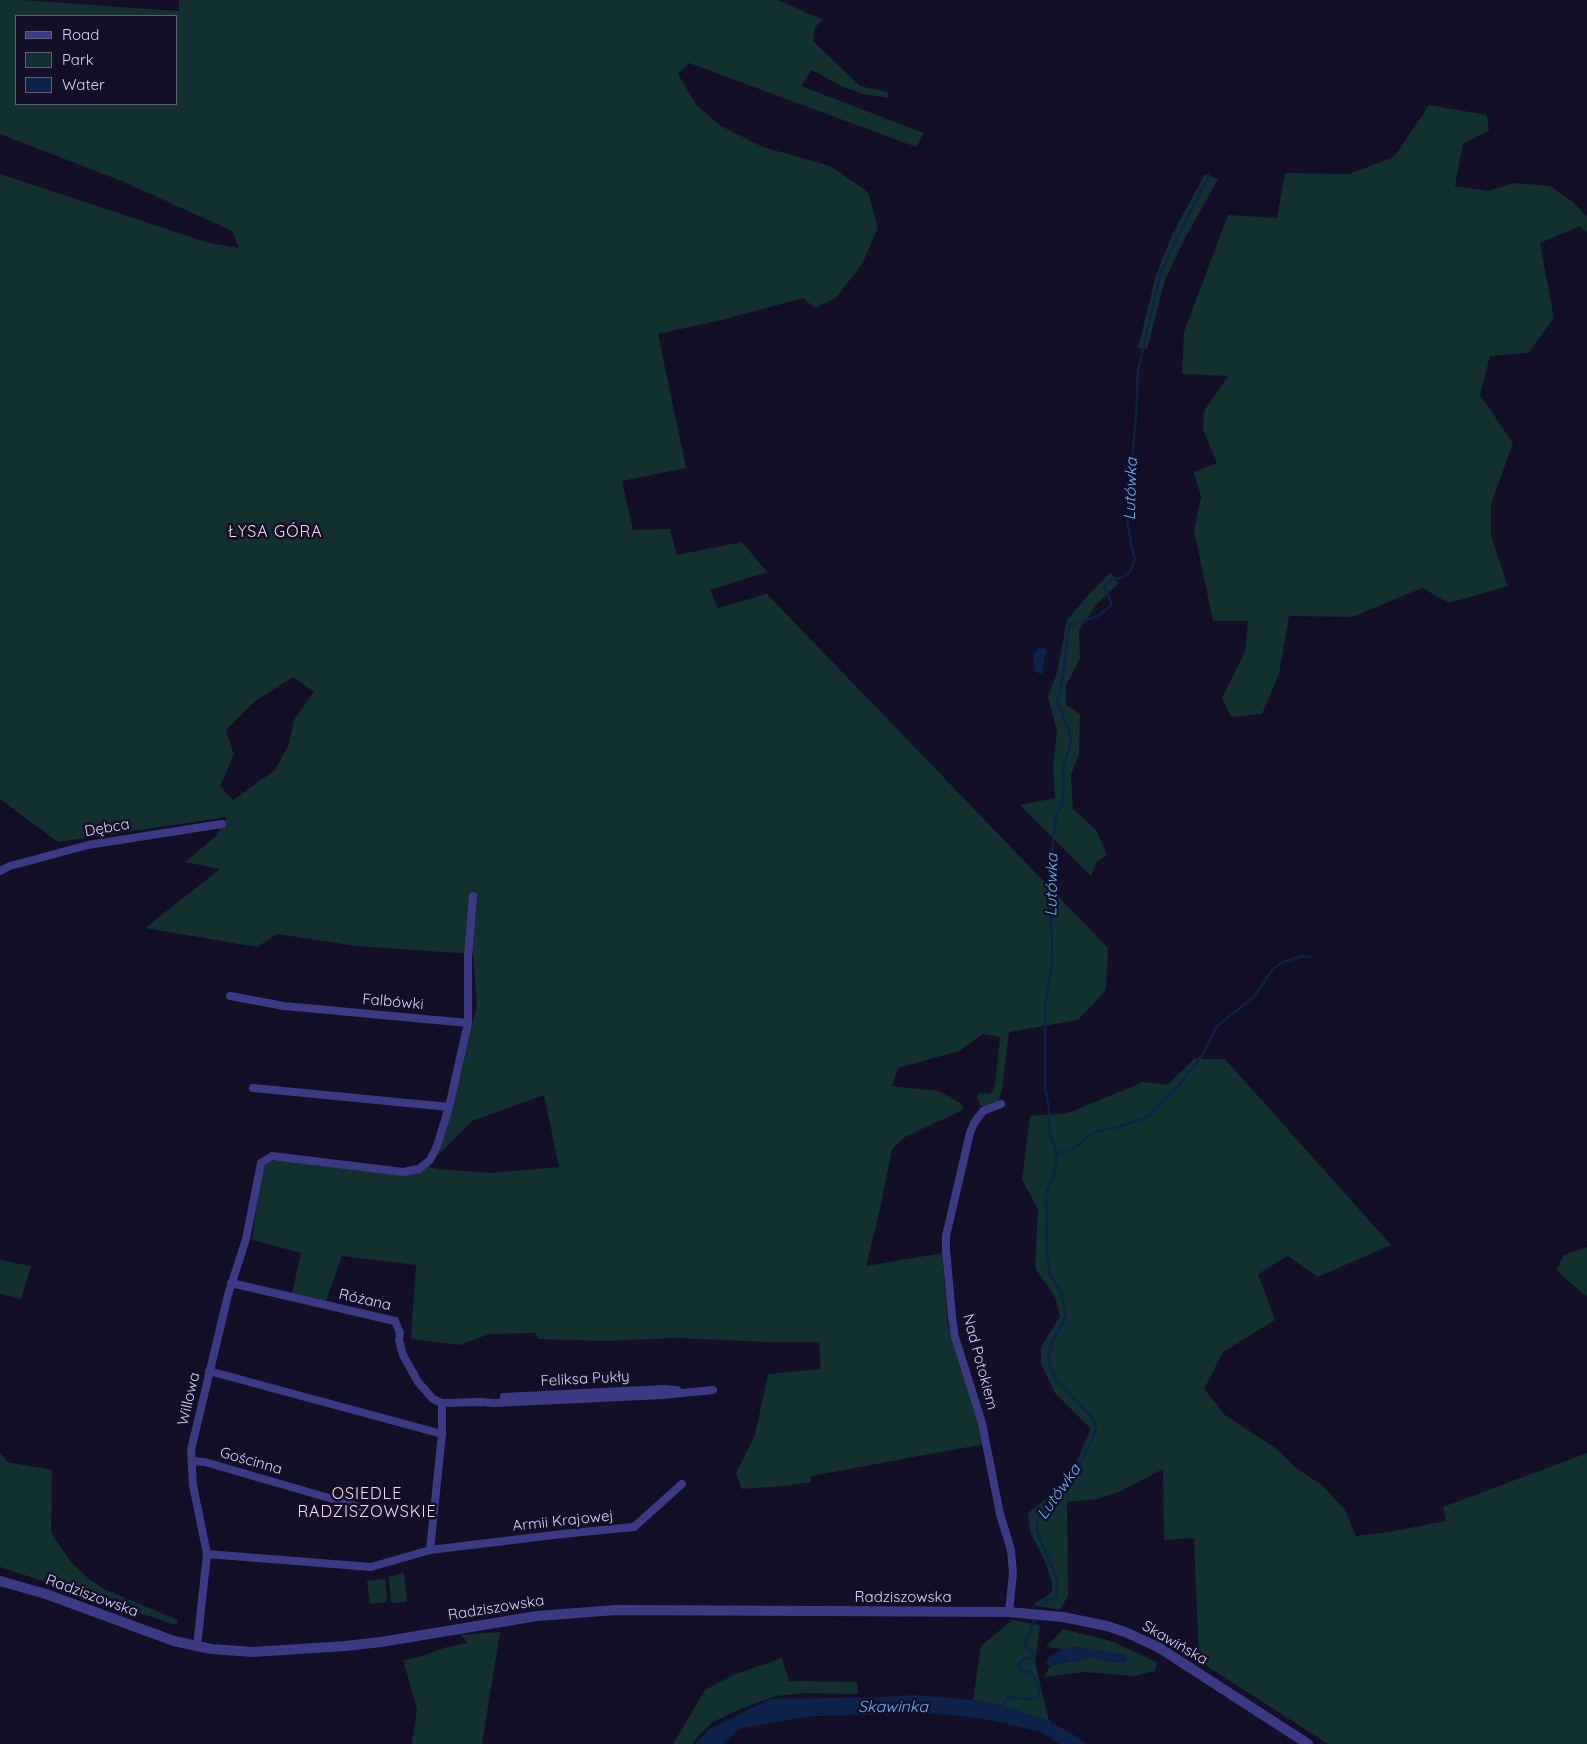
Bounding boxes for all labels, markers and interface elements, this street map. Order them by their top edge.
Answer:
legend [15,15,178,105]
text: Road [62,25,99,44]
text: Park [62,50,94,69]
text: Water [62,75,105,94]
water label: Lutówka [1120,457,1142,521]
district label: ŁYSA GÓRA [226,522,324,542]
street label: Dębca [83,815,131,841]
water label: Lutówka [1042,853,1062,917]
street label: Falbówki [362,990,424,1014]
street label: Różana [337,1285,393,1315]
street label: Nad Potokiem [959,1312,1001,1412]
street label: Feliksa Pukły [540,1368,630,1390]
street label: Willowa [174,1371,204,1427]
street label: Gościnna [218,1444,284,1478]
water label: Lutówka [1033,1461,1085,1523]
district label: OSIEDLE RADZISZOWSKIE [296,1484,438,1522]
street label: Armii Krajowej [512,1507,614,1535]
street label: Radziszowska [43,1571,141,1621]
street label: Radziszowska [854,1588,952,1606]
street label: Radziszowska [447,1592,545,1624]
street label: Skawińska [1139,1617,1211,1669]
water label: Skawinka [858,1697,928,1717]

